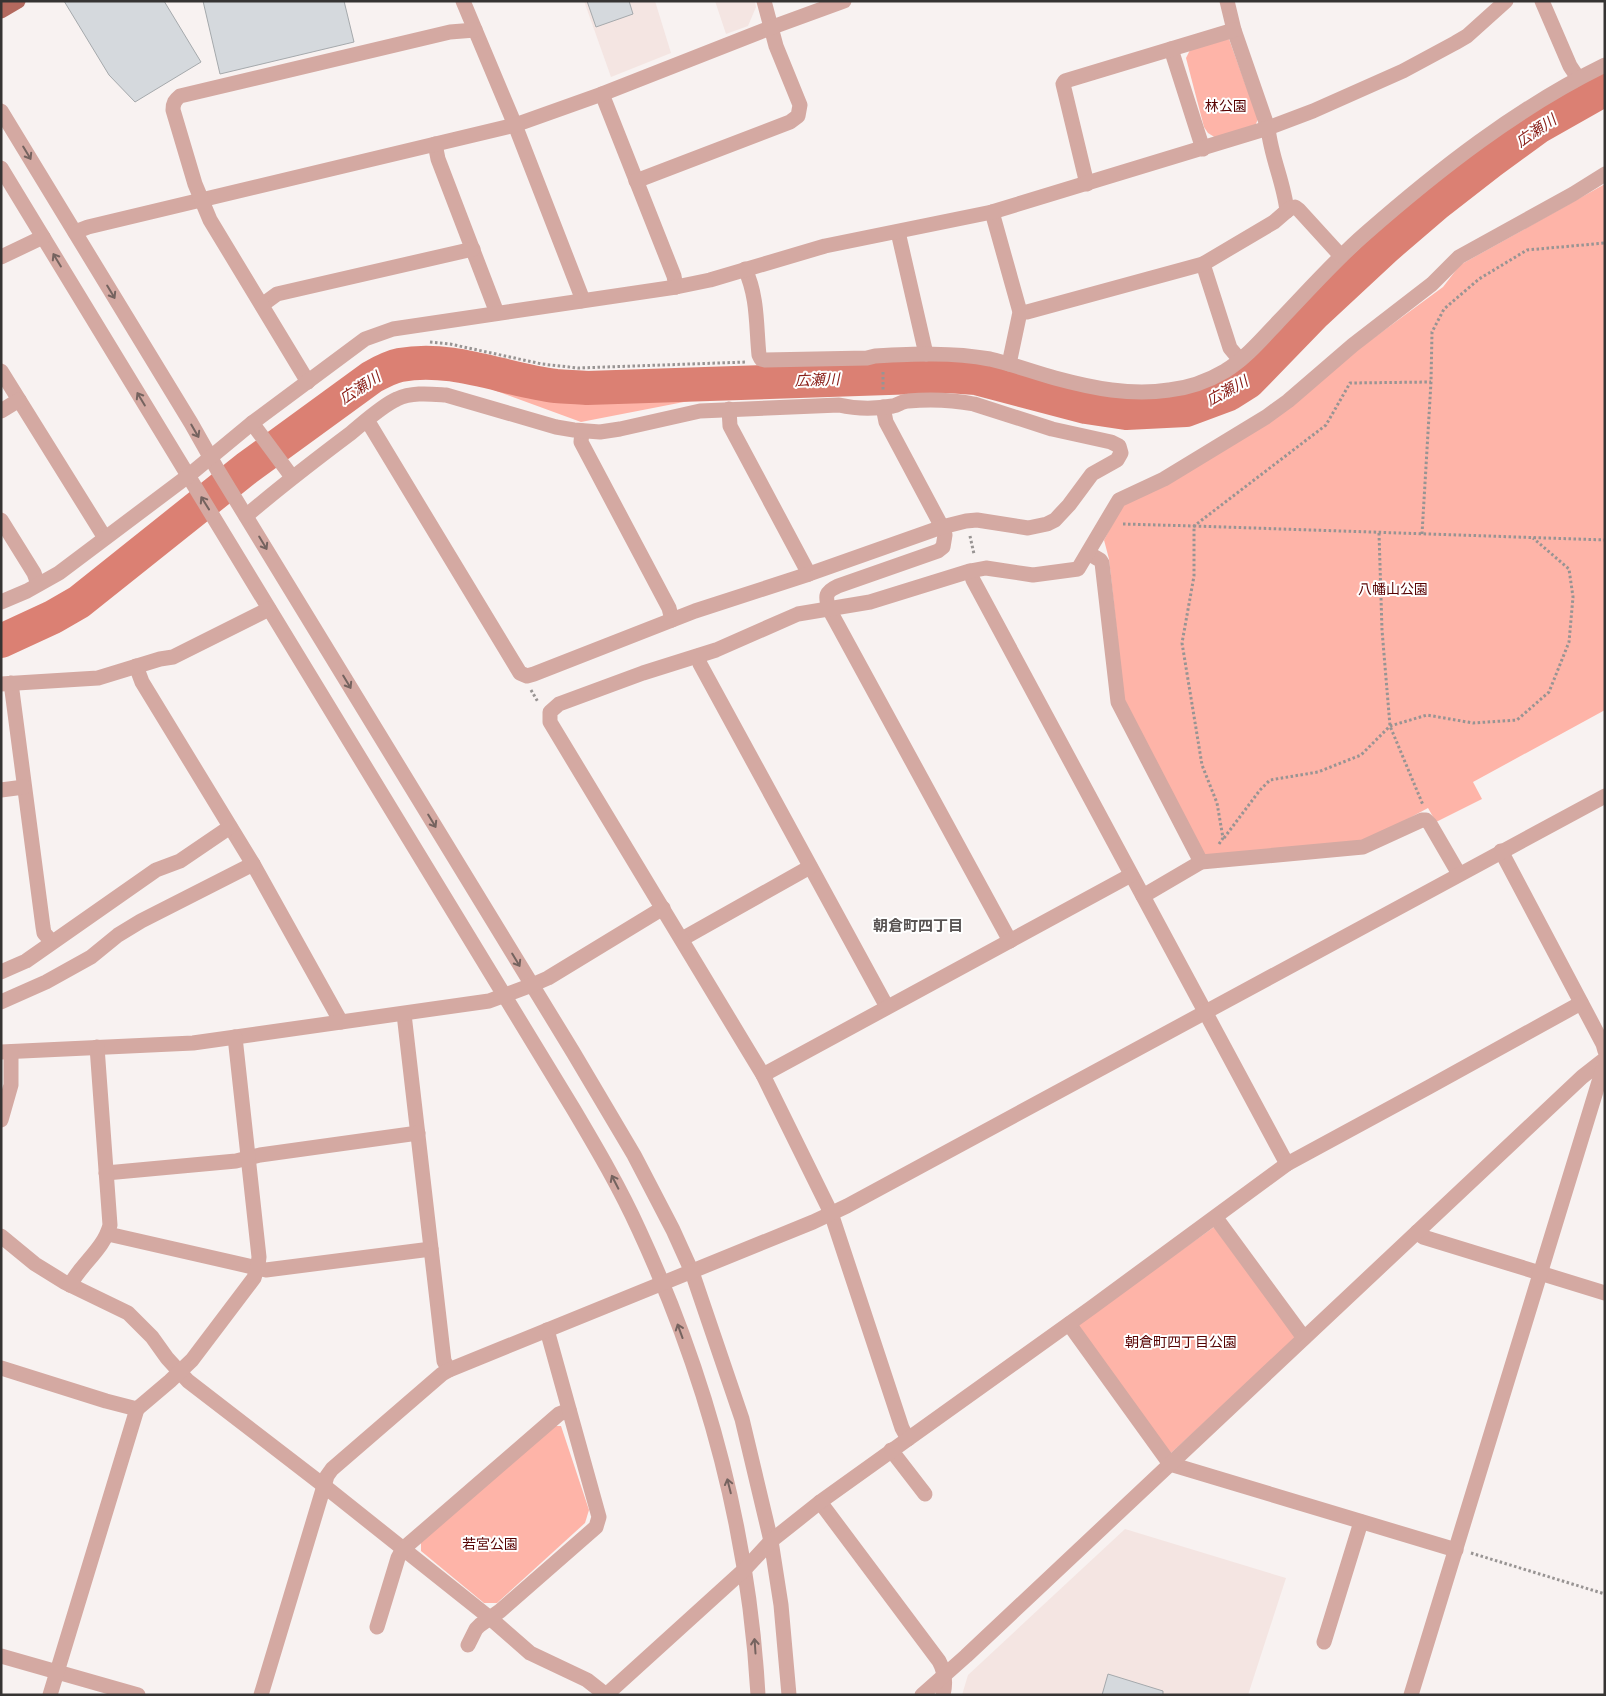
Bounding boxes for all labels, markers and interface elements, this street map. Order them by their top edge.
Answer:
park label: 林公園 [1205,97,1247,114]
water label: 広瀬川 [1512,109,1561,150]
one-way arrow [22,146,32,160]
one-way arrow [52,253,62,267]
one-way arrow [106,285,116,299]
water label: 広瀬川 [336,366,385,407]
water label: 広瀬川 [794,369,842,389]
water label: 広瀬川 [1202,370,1252,409]
one-way arrow [136,392,146,406]
one-way arrow [191,423,201,438]
one-way arrow [199,497,209,511]
one-way arrow [258,536,268,550]
park label: 八幡山公園 [1358,580,1428,597]
one-way arrow [343,675,353,689]
one-way arrow [427,813,437,827]
district label: 朝倉町四丁目 [873,916,963,934]
one-way arrow [512,952,522,966]
one-way arrow [610,1175,619,1190]
one-way arrow [675,1324,684,1339]
park label: 朝倉町四丁目公園 [1125,1333,1237,1350]
one-way arrow [723,1478,733,1494]
park label: 若宮公園 [462,1535,518,1552]
one-way arrow [750,1638,760,1654]

